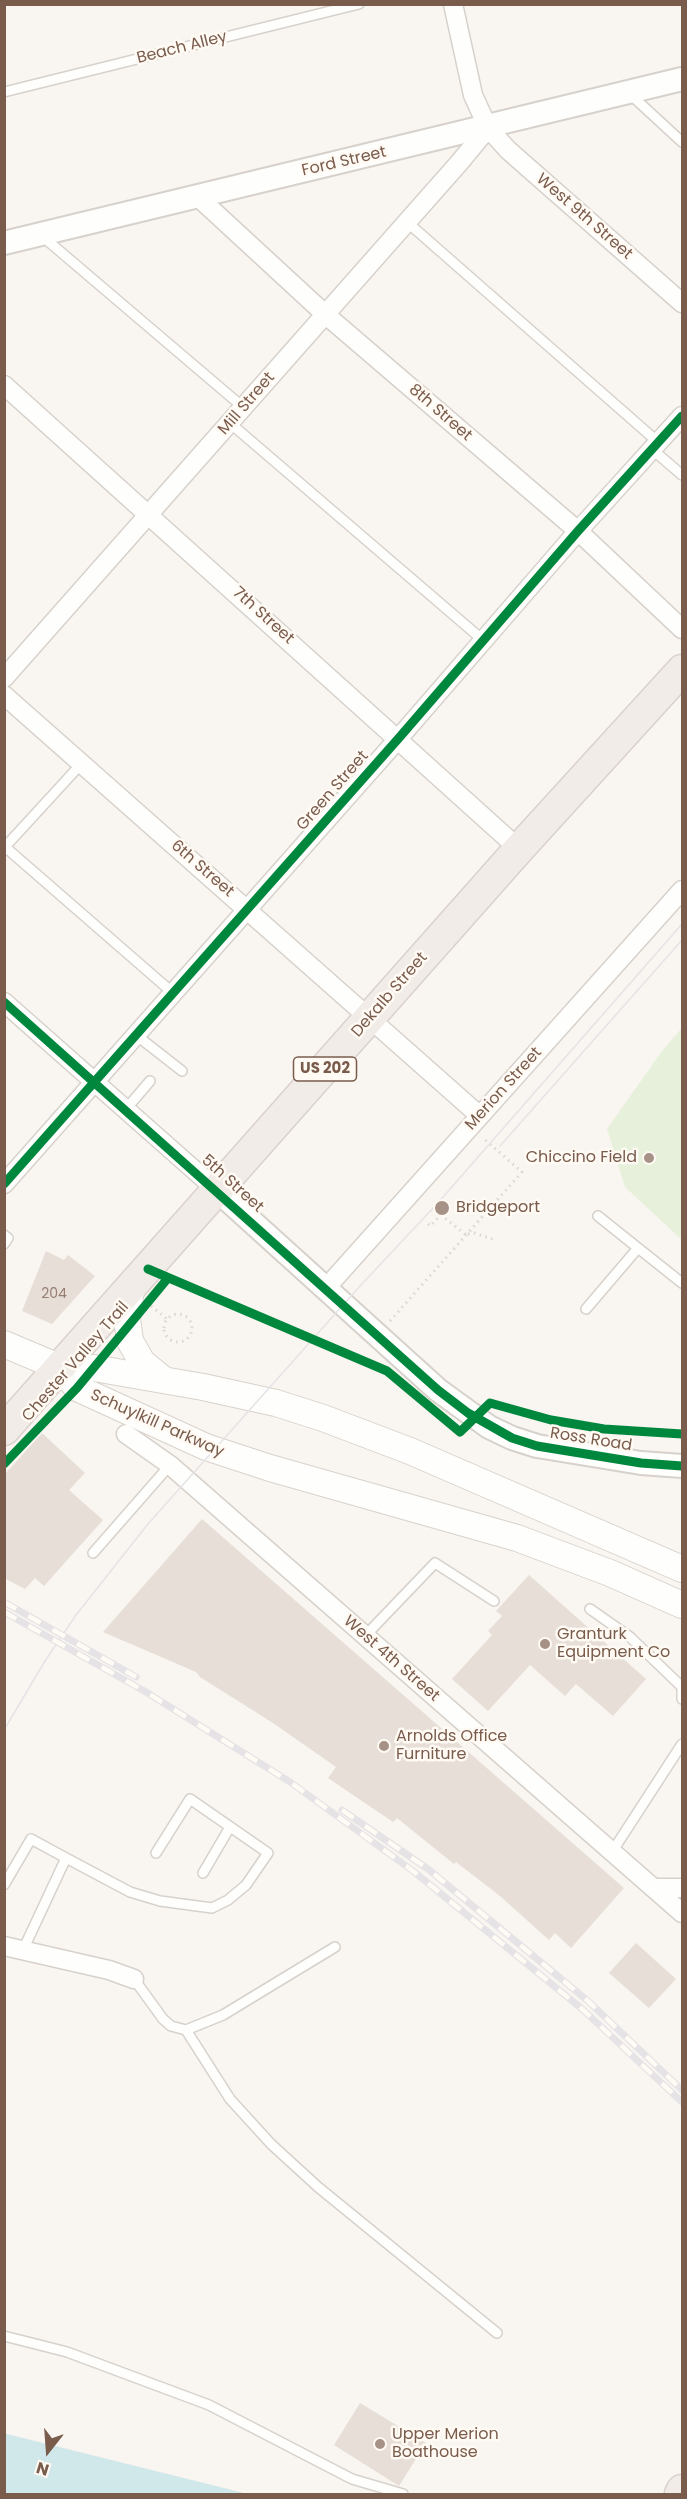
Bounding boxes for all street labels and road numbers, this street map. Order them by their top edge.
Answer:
street label: Beach Alley [135,28,229,68]
street label: Ford Street [300,143,388,181]
street label: West 9th Street [532,170,636,264]
street label: Mill Street [215,369,279,439]
street label: 8th Street [405,380,475,446]
street label: 7th Street [228,583,298,649]
street label: Green Street [293,747,373,835]
street label: 6th Street [167,836,237,902]
street label: Dekalb Street [348,949,432,1041]
street label: Merion Street [462,1043,546,1135]
road number: US 202 [294,1057,356,1081]
street label: 5th Street [197,1151,267,1217]
street label: Chester Valley Trail [19,1298,133,1426]
street label: Schuylkill Parkway [87,1386,227,1462]
street label: Ross Road [549,1424,633,1456]
street label: West 4th Street [339,1612,443,1706]

